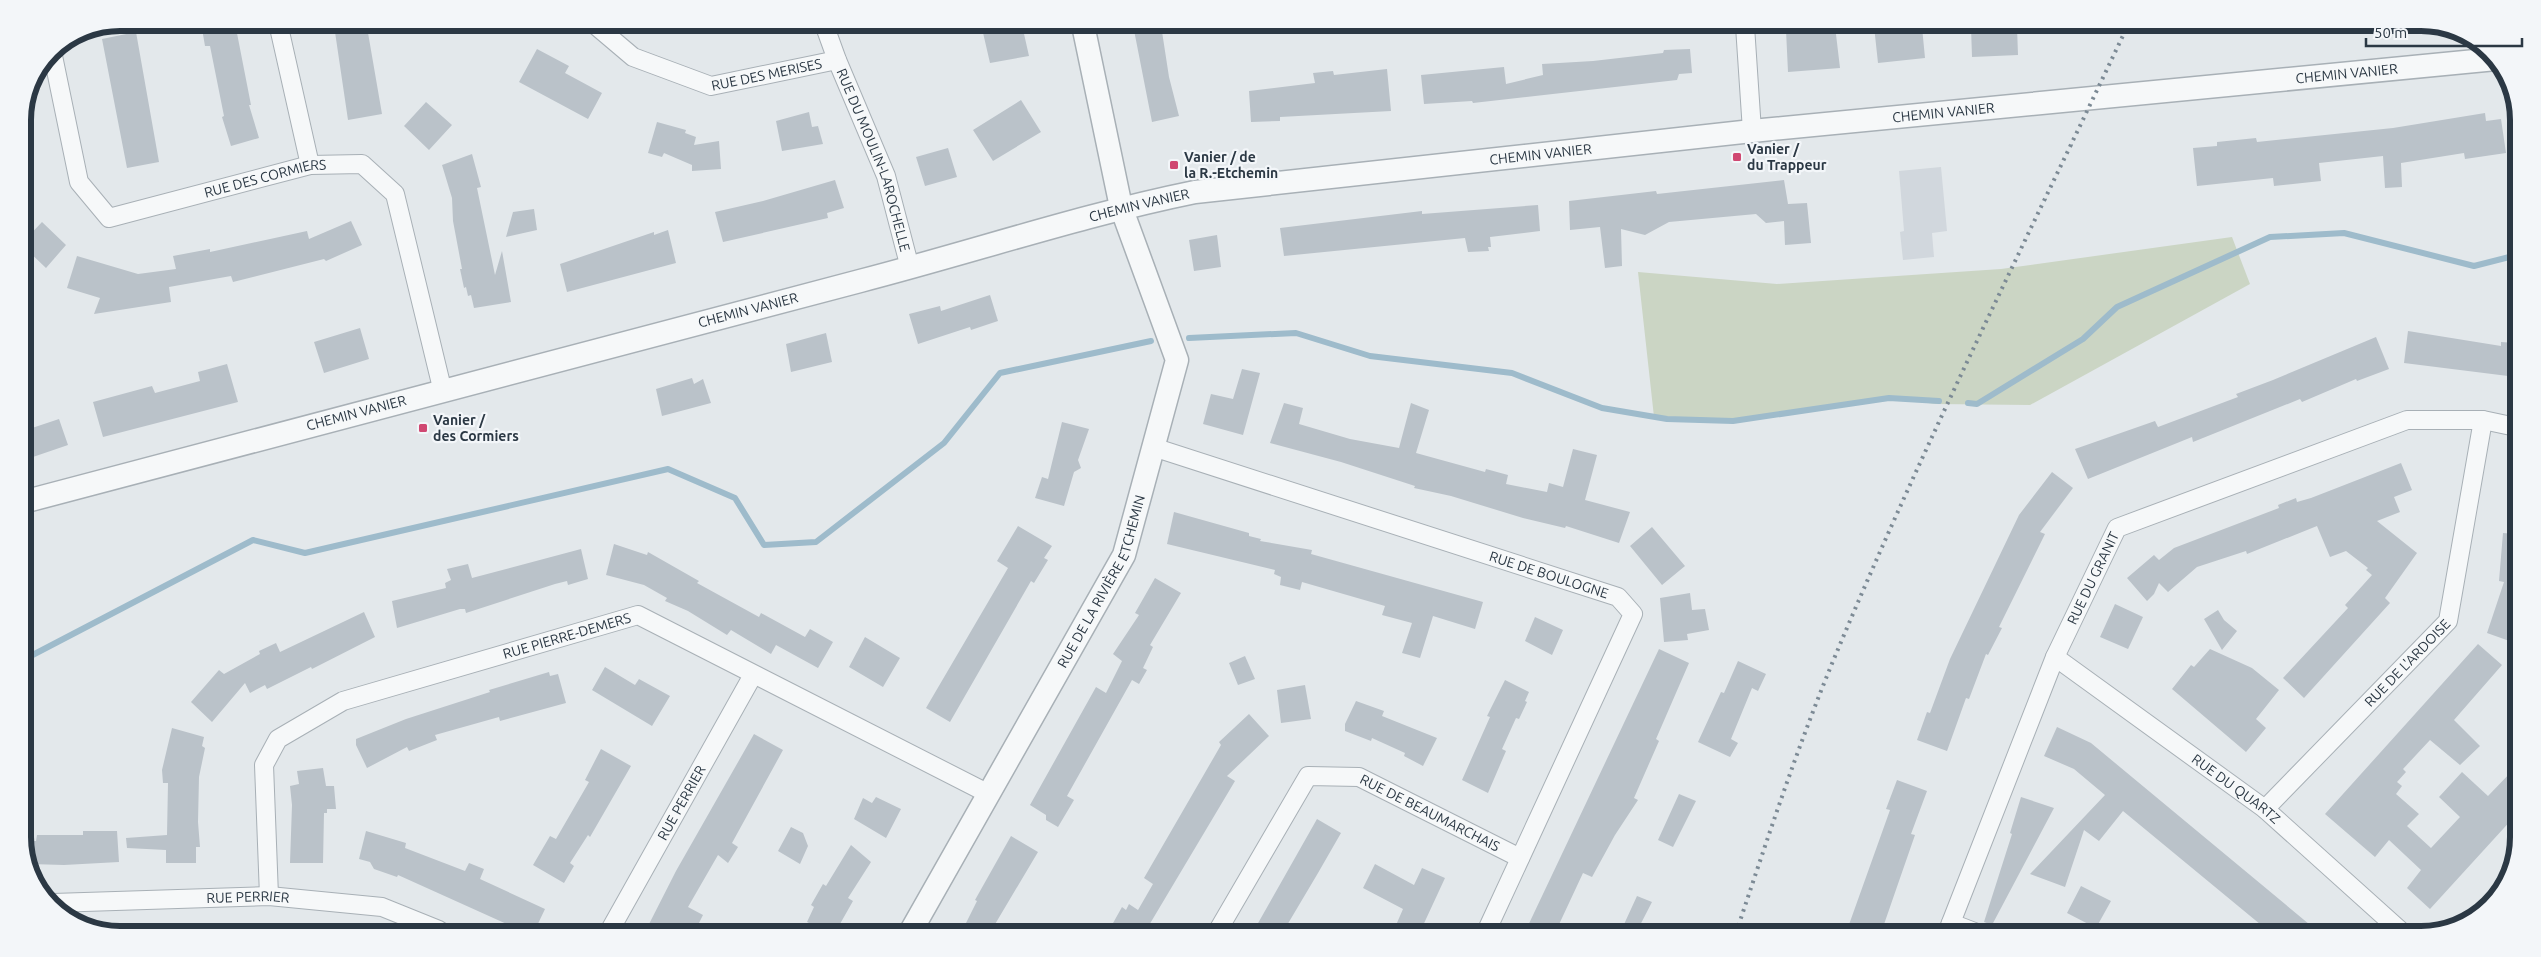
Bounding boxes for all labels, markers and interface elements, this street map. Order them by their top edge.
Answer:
scale bar [2366,15,2522,47]
text: 50 m [2374,24,2407,41]
street label: RUE DES MERISES [710,55,823,94]
street label: CHEMIN VANIER [2295,61,2399,86]
street label: RUE DU MOULIN-LAROCHELLE [833,66,913,253]
street label: CHEMIN VANIER [1892,100,1996,125]
street label: CHEMIN VANIER [1489,141,1593,168]
place label: Vanier / du Trappeur [1747,141,1827,173]
place label: Vanier / de la R.-Etchemin [1184,149,1278,181]
marker: Vanier / du Trappeur [1731,151,1743,163]
street label: RUE DES CORMIERS [202,157,326,201]
marker: Vanier / de la R.-Etchemin [1168,159,1180,171]
street label: CHEMIN VANIER [1087,185,1191,225]
street label: CHEMIN VANIER [696,289,800,331]
street label: CHEMIN VANIER [304,392,408,434]
place label: Vanier / des Cormiers [433,412,519,444]
marker: Vanier / des Cormiers [417,422,429,434]
street label: RUE DE LA RIVIÈRE ETCHEMIN [1054,493,1148,670]
street label: RUE DU GRANIT [2064,529,2122,627]
street label: RUE DE BOULOGNE [1487,548,1611,601]
street label: RUE PIERRE-DEMERS [501,610,633,662]
street label: RUE DE L'ARDOISE [2361,616,2454,710]
street label: RUE DU QUARTZ [2189,751,2284,827]
street label: RUE PERRIER [654,762,709,843]
street label: RUE DE BEAUMARCHAIS [1357,771,1502,854]
street label: RUE PERRIER [206,888,290,906]

